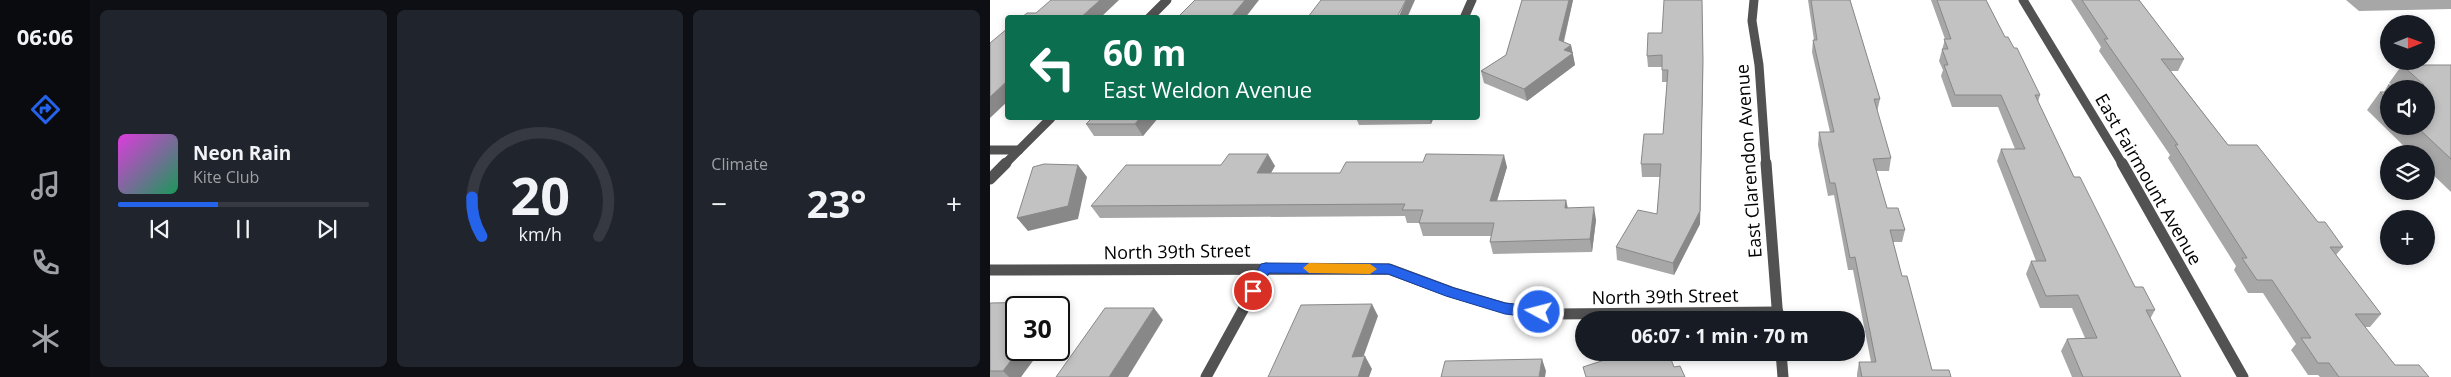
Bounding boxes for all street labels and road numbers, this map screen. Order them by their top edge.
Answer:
street label: East Clarendon Avenue [1729,63,1767,259]
street label: East Fairmount Avenue [2090,89,2208,269]
street label: North 39th Street [1103,238,1251,264]
street label: North 39th Street [1591,283,1739,309]

